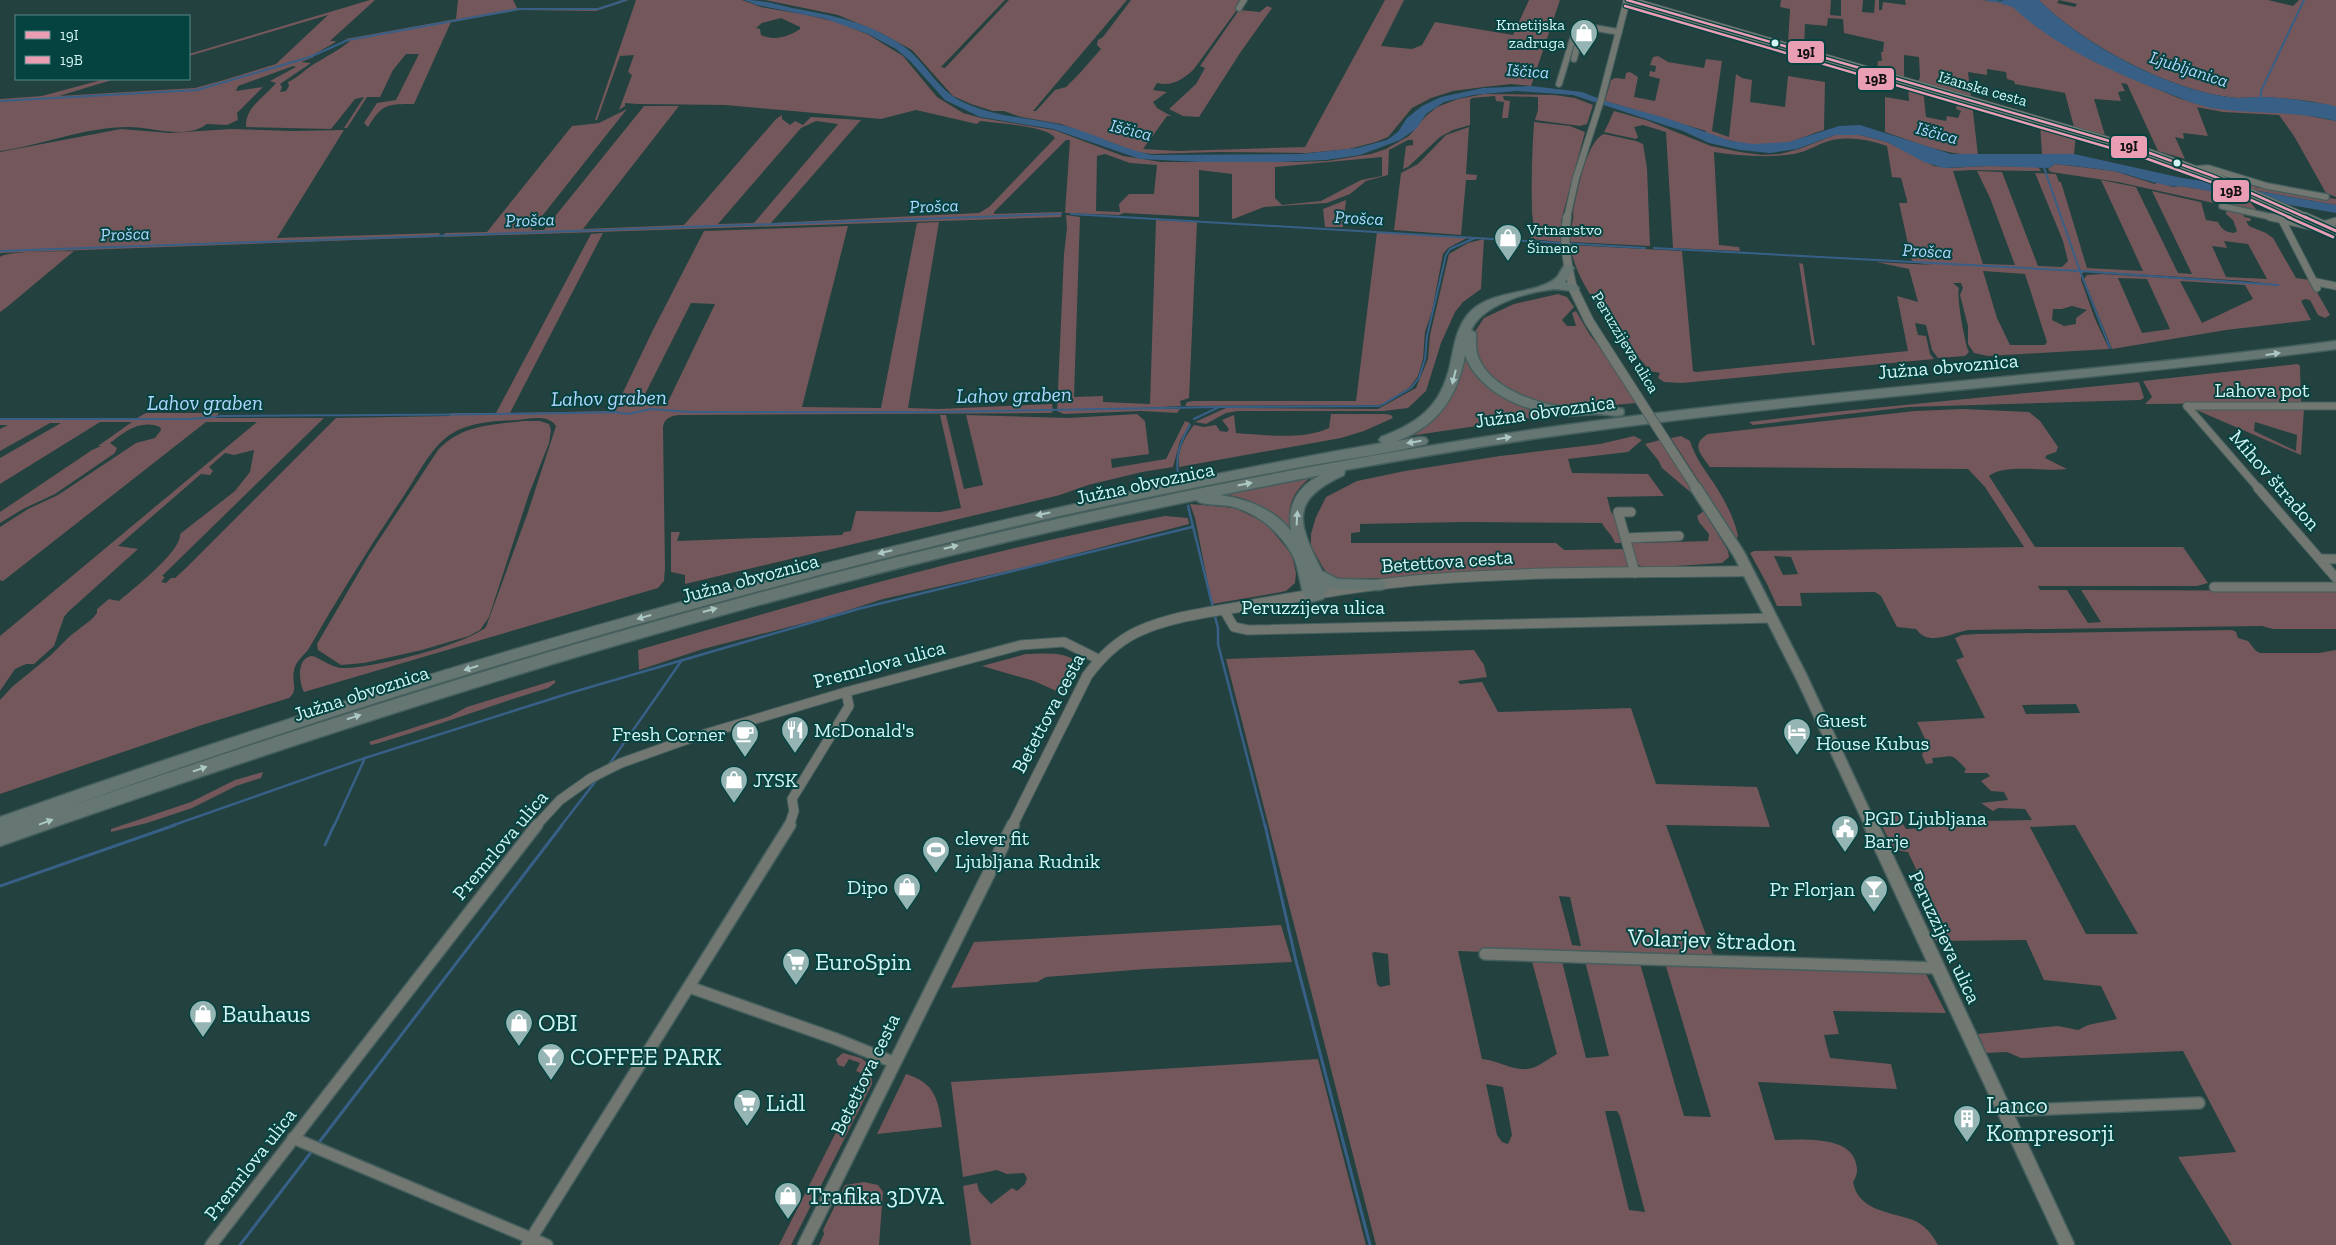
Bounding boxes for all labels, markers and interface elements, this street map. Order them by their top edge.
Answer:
legend [15,15,190,80]
place label: Kmetijska zadruga [1496,15,1565,52]
shop icon: Kmetijska zadruga [1569,18,1599,57]
text: 19I [60,26,79,44]
unlabelled marker [1770,38,1780,48]
line badge: 19I [1787,40,1825,64]
text: 19I [1797,44,1815,61]
water label: Ljubljanica [2147,46,2231,92]
text: 19B [60,51,83,69]
water label: Iščica [1506,59,1550,83]
line badge: 19B [1857,67,1895,91]
street label: Ižanska cesta [1936,67,2030,110]
text: 19B [1865,71,1887,88]
water label: Iščica [1108,114,1154,146]
water label: Iščica [1914,117,1960,149]
line badge: 19I [2110,135,2148,159]
text: 19I [2120,138,2138,155]
unlabelled marker [2172,158,2182,168]
line badge: 19B [2212,179,2250,203]
text: 19B [2220,183,2242,200]
water label: Prošca [909,194,959,218]
water label: Prošca [1334,206,1384,230]
water label: Prošca [505,208,555,232]
place label: Vrtnarstvo Šimenc [1526,220,1602,257]
water label: Prošca [100,222,150,246]
shop icon: Vrtnarstvo Šimenc [1493,223,1523,262]
water label: Prošca [1902,239,1952,263]
street label: Peruzzijeva ulica [1588,288,1663,397]
street label: Južna obvoznica [1877,348,2020,384]
one-way arrow [2265,349,2281,357]
one-way arrow [1450,369,1458,384]
street label: Lahova pot [2215,378,2310,402]
water label: Lahov graben [956,381,1072,408]
water label: Lahov graben [551,384,667,411]
street label: Južna obvoznica [1474,389,1617,433]
water label: Lahov graben [147,390,263,415]
street label: Mihov štradon [2225,425,2326,536]
one-way arrow [1497,434,1513,442]
one-way arrow [1406,439,1422,447]
street label: Južna obvoznica [1074,457,1217,509]
one-way arrow [1237,479,1253,487]
one-way arrow [1035,510,1050,518]
one-way arrow [1293,510,1301,526]
one-way arrow [944,543,959,551]
street label: Betettova cesta [1380,544,1514,578]
street label: Južna obvoznica [679,548,821,608]
one-way arrow [877,548,892,556]
street label: Peruzzijeva ulica [1241,595,1385,619]
one-way arrow [703,606,718,614]
one-way arrow [636,613,651,621]
street label: Premrlova ulica [810,635,948,693]
street label: Betettova cesta [1006,649,1090,777]
street label: Južna obvoznica [290,660,432,726]
one-way arrow [463,664,478,672]
place label: Guest House Kubus [1816,708,1929,755]
one-way arrow [346,713,361,720]
restaurant icon: McDonald's [780,715,810,754]
hotel icon: Guest House Kubus [1782,717,1812,756]
place label: McDonald's [814,718,914,742]
cafe icon: Fresh Corner [730,719,760,758]
place label: Fresh Corner [612,722,726,746]
one-way arrow [192,764,207,772]
shop icon: JYSK [719,765,749,804]
place label: JYSK [753,768,798,792]
street label: Premrlova ulica [447,785,553,905]
place label: PGD Ljubljana Barje [1864,806,1987,853]
public building icon: PGD Ljubljana Barje [1830,814,1860,853]
one-way arrow [39,818,54,826]
place label: clever fit Ljubljana Rudnik [955,826,1101,873]
sports icon: clever fit Ljubljana Rudnik [921,835,951,874]
street label: Peruzzijeva ulica [1904,867,1986,1008]
shop icon: Dipo [892,872,922,911]
bar icon: Pr Florjan [1859,874,1889,913]
place label: Dipo [847,875,888,899]
place label: Pr Florjan [1770,877,1856,901]
street label: Volarjev štradon [1626,922,1797,957]
supermarket icon: EuroSpin [781,947,811,986]
place label: EuroSpin [815,947,912,976]
shop icon: Bauhaus [188,999,218,1038]
place label: Bauhaus [222,999,311,1028]
shop icon: OBI [504,1008,534,1047]
place label: OBI [538,1008,577,1037]
street label: Betettova cesta [825,1009,905,1139]
bar icon: COFFEE PARK [536,1042,566,1081]
place label: COFFEE PARK [570,1042,722,1071]
supermarket icon: Lidl [732,1088,762,1127]
place label: Lidl [766,1088,805,1117]
place label: Lanco Kompresorji [1986,1090,2114,1147]
street label: Premrlova ulica [199,1103,301,1225]
building icon: Lanco Kompresorji [1952,1104,1982,1143]
shop icon: Trafika 3DVA [773,1181,803,1220]
place label: Trafika 3DVA [807,1181,944,1210]

